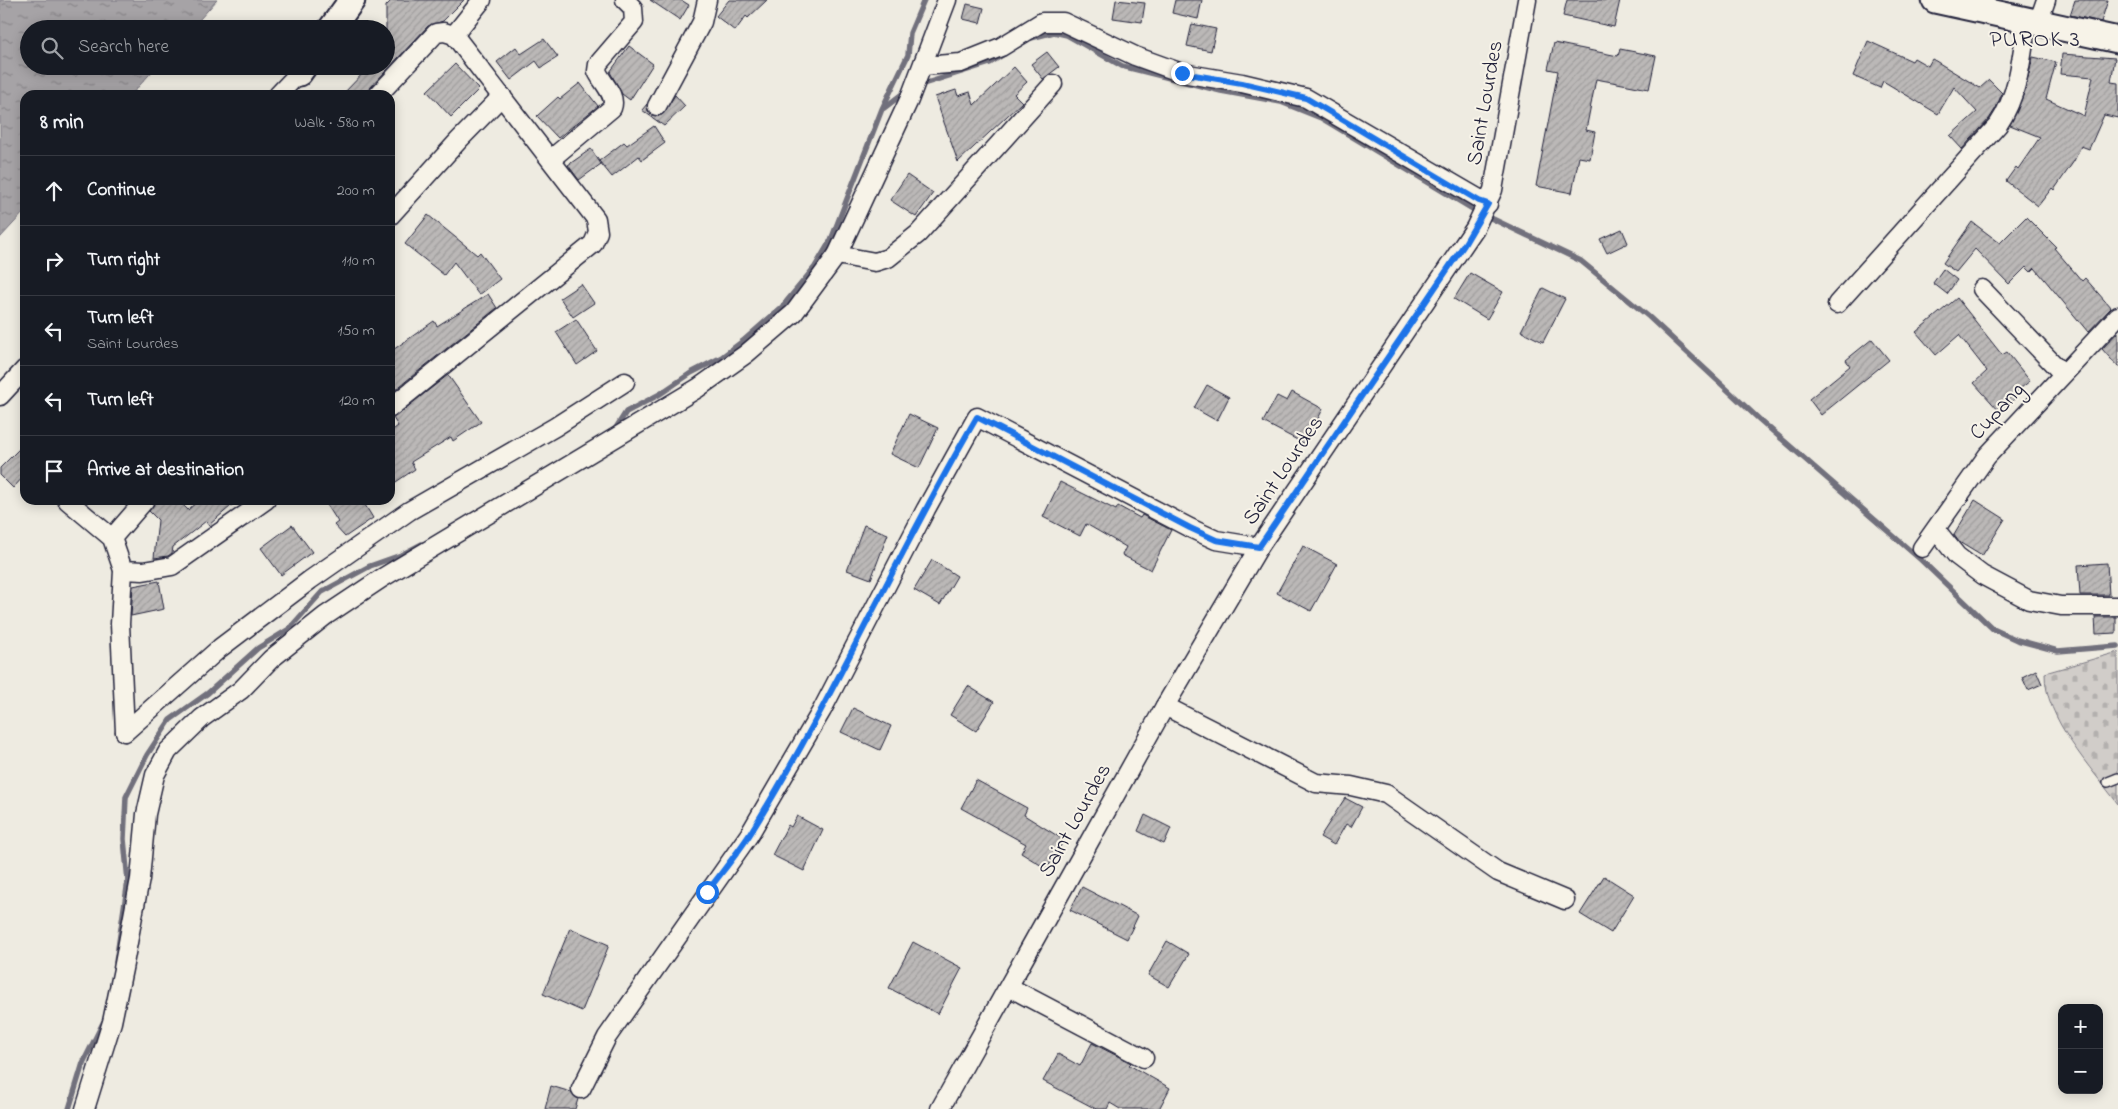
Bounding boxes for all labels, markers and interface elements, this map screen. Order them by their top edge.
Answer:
search box [20,20,395,75]
district label: PUROK 3 [1989,23,2081,58]
icon: search [38,34,66,62]
text: Search here [78,34,169,61]
street label: Saint Lourdes [1459,38,1513,168]
route end [1171,62,1194,85]
text: 8 min [40,108,84,138]
text: Walk · 580 m [294,111,375,135]
icon: ahead [40,177,68,205]
text: Continue [87,177,155,204]
text: 200 m [337,179,375,203]
icon: right [40,247,68,275]
text: Turn right [87,247,160,274]
text: 110 m [341,249,375,273]
text: Turn left [87,305,154,332]
icon: left [40,317,68,345]
text: 150 m [337,319,375,343]
text: Saint Lourdes [87,332,179,356]
street label: Cupang [1963,376,2034,449]
icon: left [40,387,68,415]
text: Turn left [87,387,154,414]
text: 120 m [339,389,375,413]
street label: Saint Lourdes [1235,410,1333,532]
icon: arrive [40,457,68,485]
text: Arrive at destination [87,457,244,484]
street label: Saint Lourdes [1031,758,1121,884]
route start [696,881,719,904]
map controls [2058,1004,2103,1094]
button: + [2058,1004,2103,1049]
button: − [2058,1049,2103,1094]

